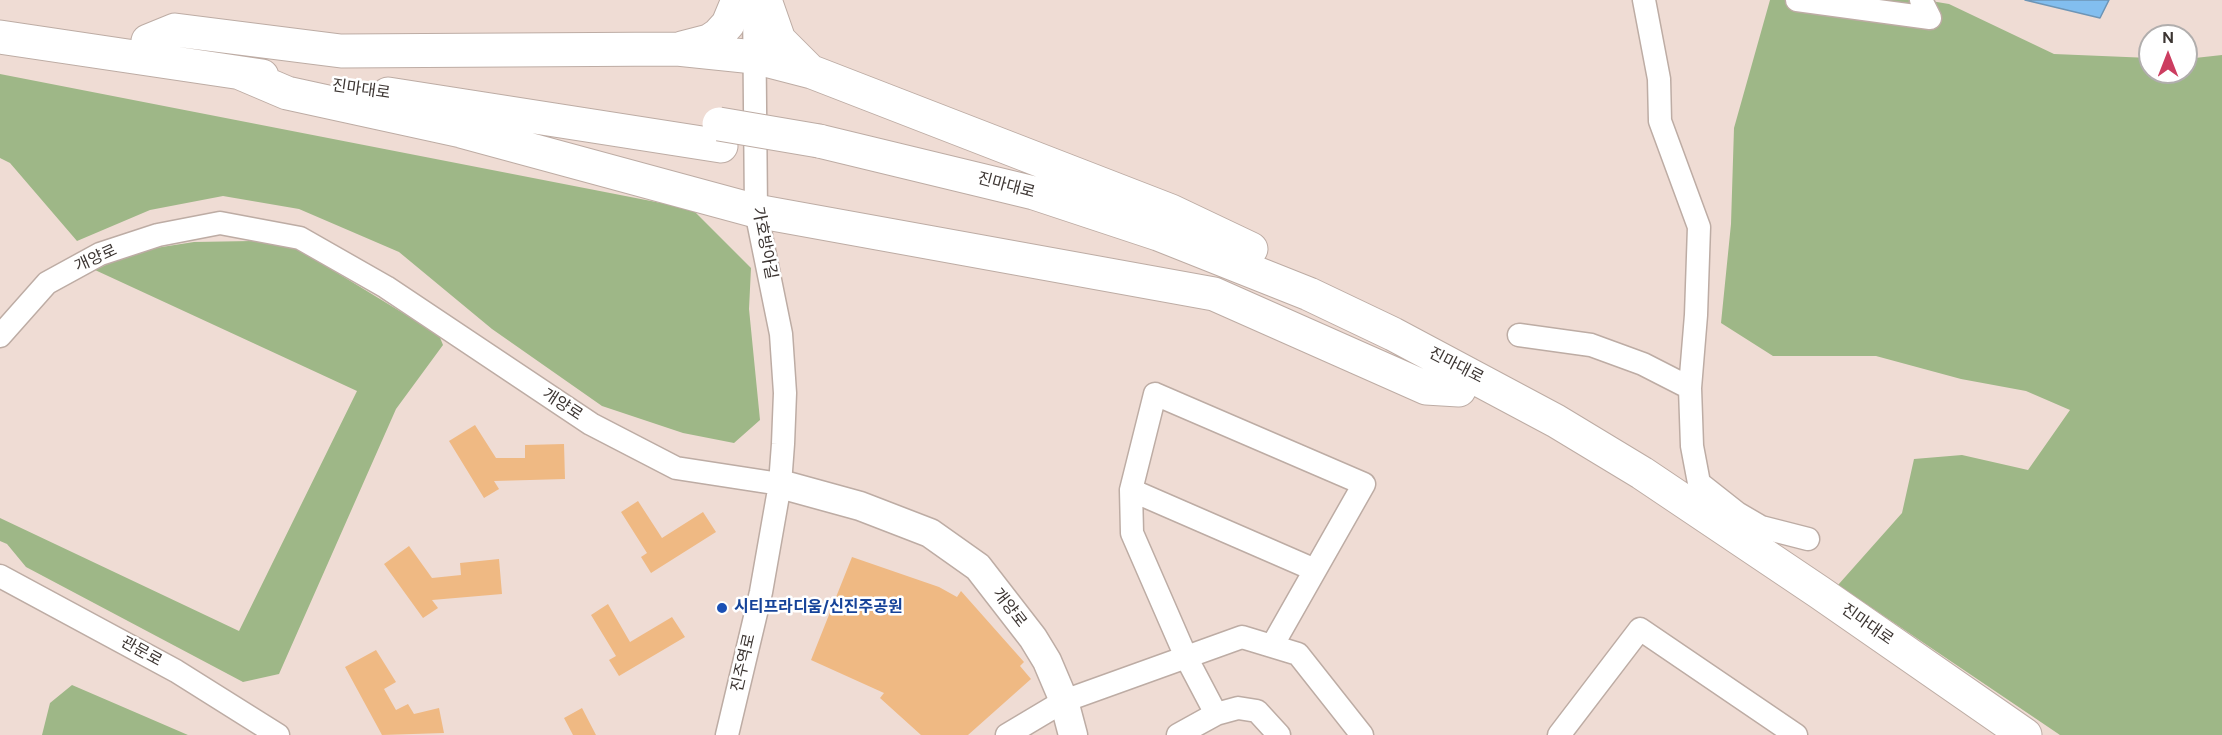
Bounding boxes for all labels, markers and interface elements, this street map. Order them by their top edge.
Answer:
north arrow [2138,24,2198,84]
text: N [2162,27,2174,48]
street label: 진마대로 [331,76,391,104]
street label: 진마대로 [975,169,1037,203]
street label: 가호방아길 [748,205,780,281]
street label: 개양로 [72,241,120,277]
street label: 진마대로 [1425,344,1487,388]
street label: 개양로 [538,385,586,425]
street label: 개양로 [988,585,1030,631]
place label: 시티프라디움/신진주공원 [734,598,903,618]
street label: 진마대로 [1837,600,1897,650]
marker: 시티프라디움/신진주공원 [715,601,729,615]
street label: 진주역로 [728,632,760,694]
street label: 관문로 [117,633,165,671]

